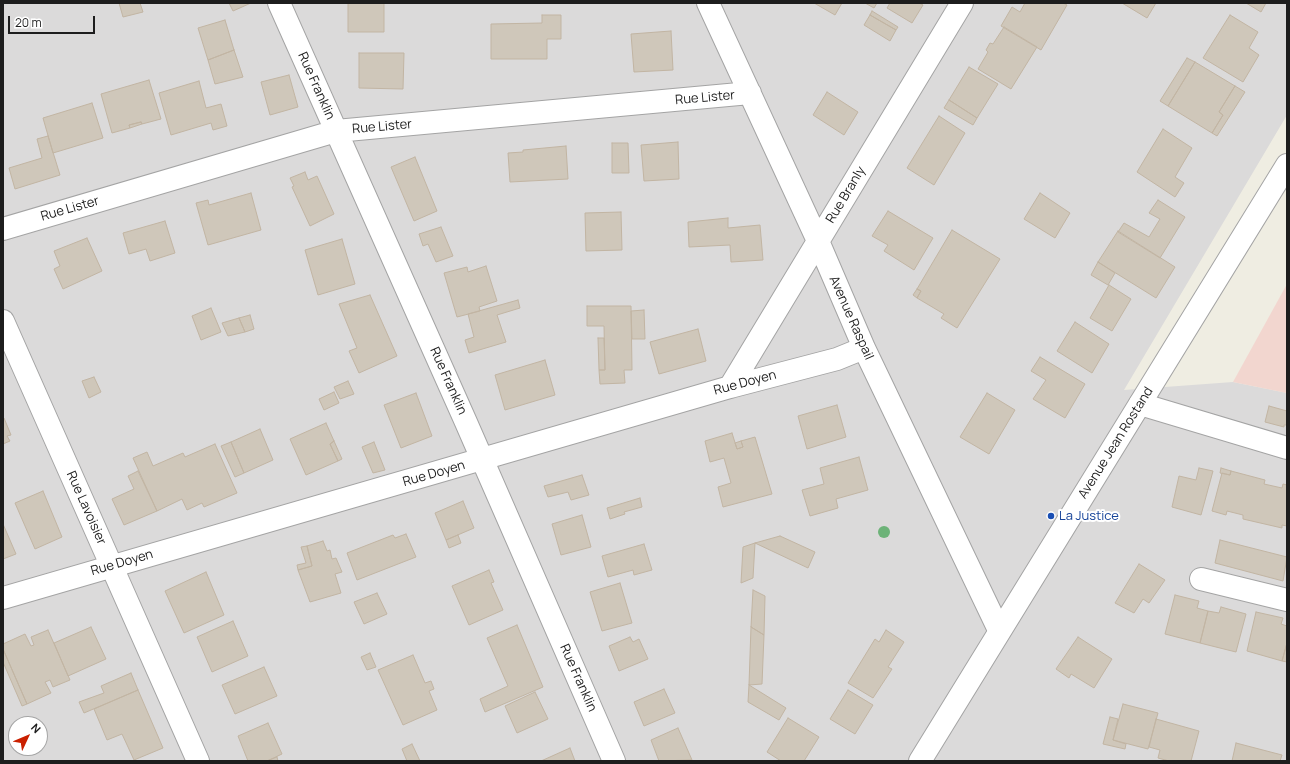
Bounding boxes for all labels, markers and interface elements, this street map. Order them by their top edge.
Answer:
scale bar [10,8,97,34]
text: 20 m [15,14,42,31]
street label: Rue Franklin [294,50,338,122]
street label: Rue Lister [675,88,735,108]
street label: Rue Lister [352,117,412,137]
street label: Rue Branly [823,164,869,226]
street label: Rue Lister [39,193,101,225]
street label: Avenue Raspail [826,274,876,362]
street label: Rue Franklin [426,345,470,417]
street label: Rue Doyen [712,367,778,399]
street label: Avenue Jean Rostand [1075,384,1157,502]
street label: Rue Doyen [401,458,467,490]
street label: Rue Lavoisier [63,469,109,547]
place label: La Justice [1059,508,1119,524]
marker: La Justice [1046,511,1056,521]
street label: Rue Doyen [89,547,155,579]
street label: Rue Franklin [556,642,600,714]
north arrow [8,716,48,756]
text: N [28,720,44,736]

